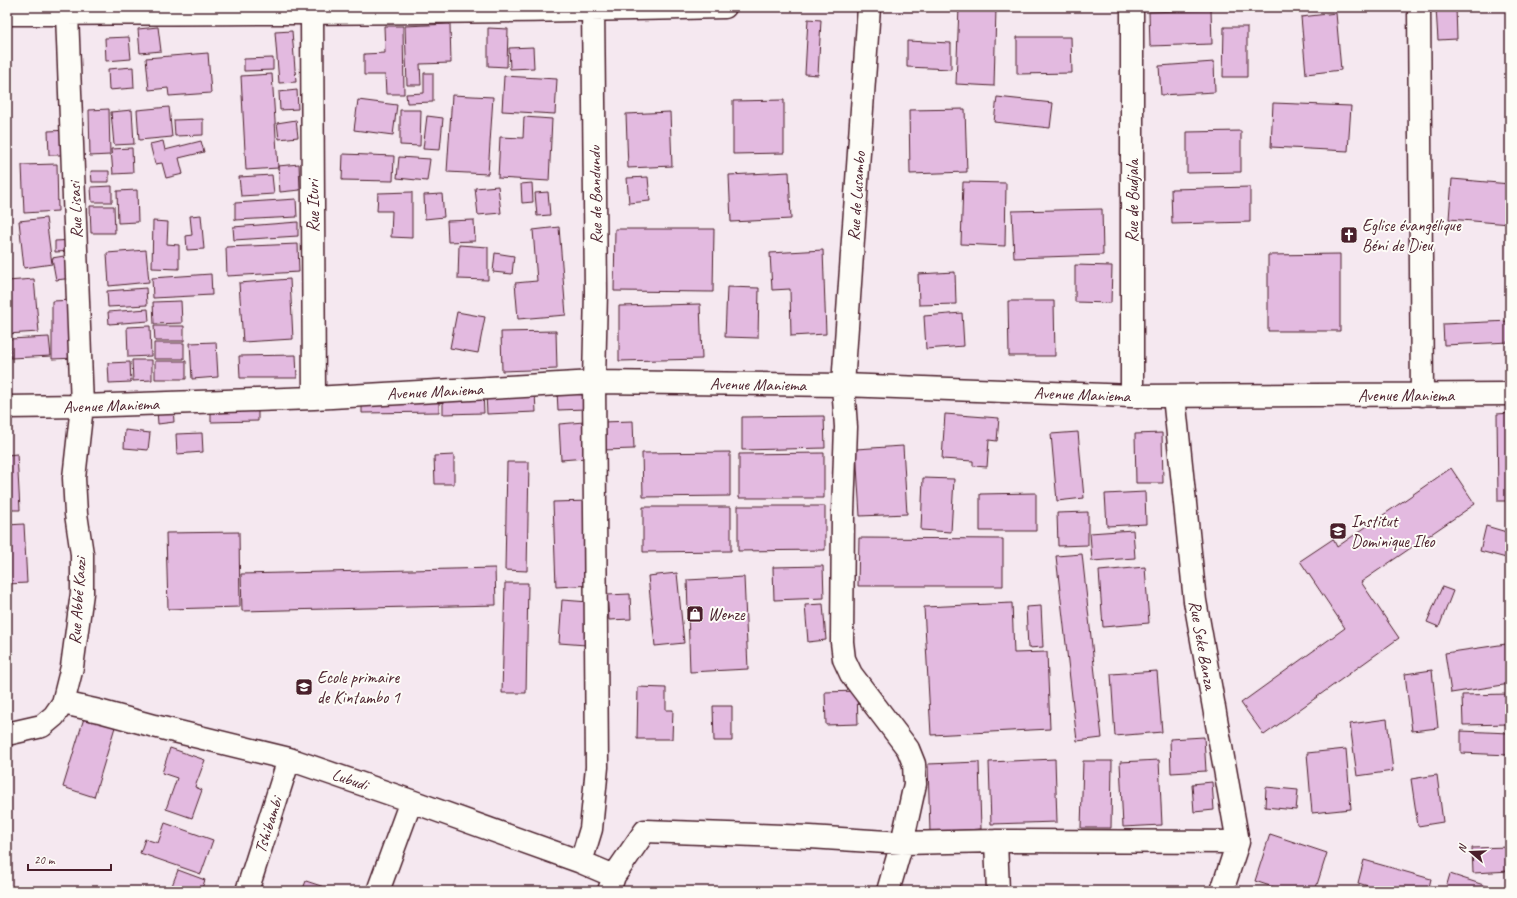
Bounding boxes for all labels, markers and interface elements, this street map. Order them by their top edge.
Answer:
street label: Rue de Bandundu [584,144,607,244]
street label: Rue de Lusambo [843,150,870,241]
street label: Rue de Budjala [1122,158,1143,242]
street label: Rue Ituri [303,178,324,232]
street label: Rue Lisasi [64,179,87,239]
place label: Eglise évangélique Béni de Dieu [1362,215,1462,256]
church icon: Eglise évangélique Béni de Dieu [1339,225,1359,245]
street label: Avenue Maniema [710,373,808,396]
street label: Avenue Maniema [386,378,485,405]
street label: Avenue Maniema [1034,382,1132,407]
street label: Avenue Maniema [1358,385,1456,406]
street label: Avenue Maniema [63,393,161,418]
place label: Institut Dominique Ileo [1351,511,1435,552]
school or university icon: Institut Dominique Ileo [1328,521,1348,541]
street label: Rue Abbé Kaozi [64,554,91,645]
street label: Rue Seke Banza [1184,599,1221,693]
shop icon: Wenze [685,604,705,624]
place label: Wenze [708,604,746,625]
place label: Ecole primaire de Kintambo 1 [317,667,401,708]
school or university icon: Ecole primaire de Kintambo 1 [294,677,314,697]
street label: Lubudi [329,764,373,796]
street label: Tshibambi [250,792,288,856]
north arrow [1451,832,1491,872]
text: N [1454,841,1470,854]
scale bar [28,846,111,872]
text: 20 m [34,852,56,868]

